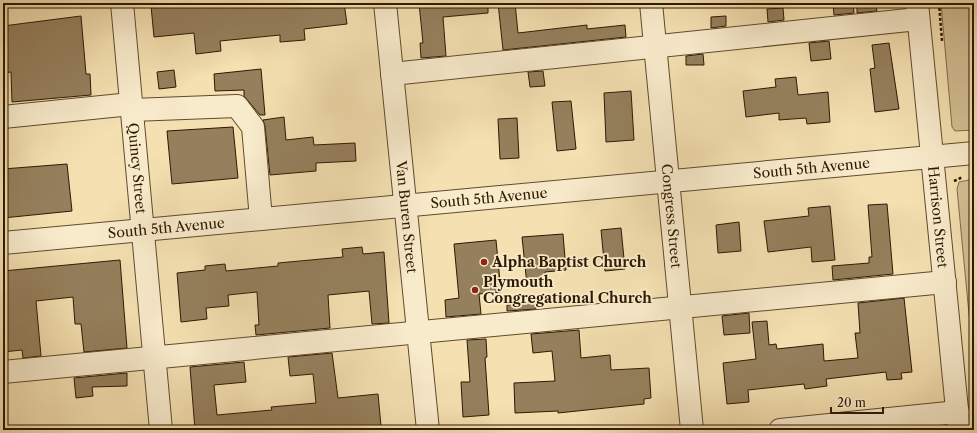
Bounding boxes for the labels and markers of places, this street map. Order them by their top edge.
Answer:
place label: Alpha Baptist Church [491,253,647,271]
marker: Alpha Baptist Church [479,257,489,267]
place label: Plymouth Congregational Church [483,273,652,307]
marker: Plymouth Congregational Church [470,285,480,295]

